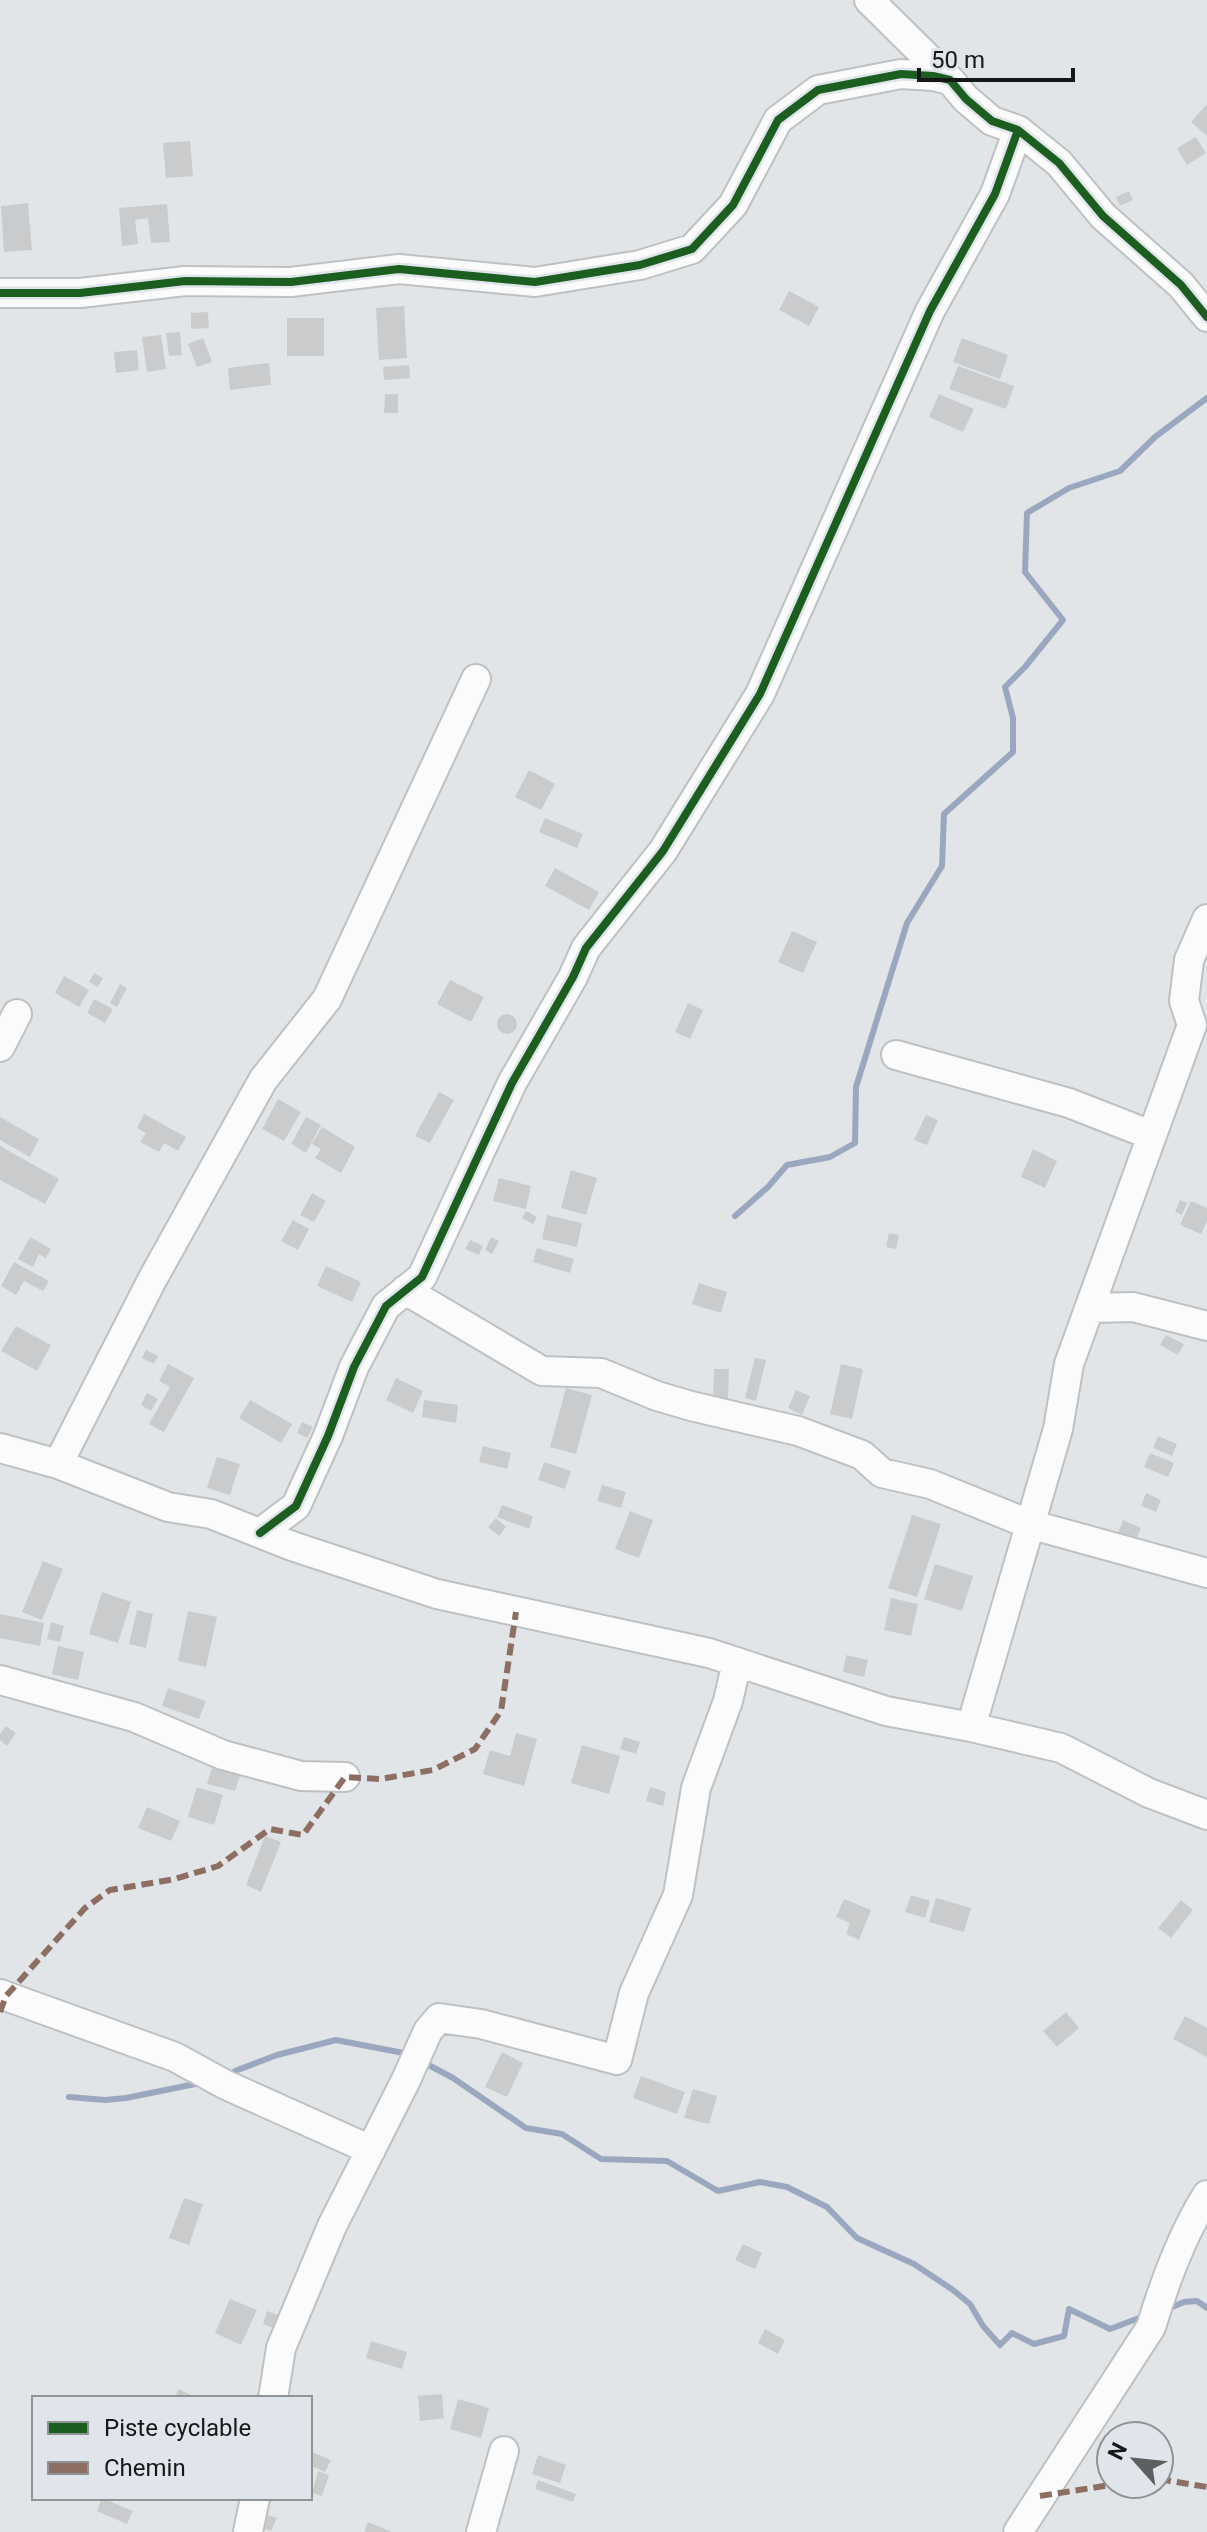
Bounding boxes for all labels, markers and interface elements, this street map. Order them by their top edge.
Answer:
scale bar [919,32,1073,82]
text: 50 m [931,46,985,74]
legend [32,2396,312,2500]
text: Piste cyclable [104,2414,251,2442]
north arrow [1095,2420,1175,2500]
text: N [1103,2439,1132,2464]
text: Chemin [104,2454,186,2482]

